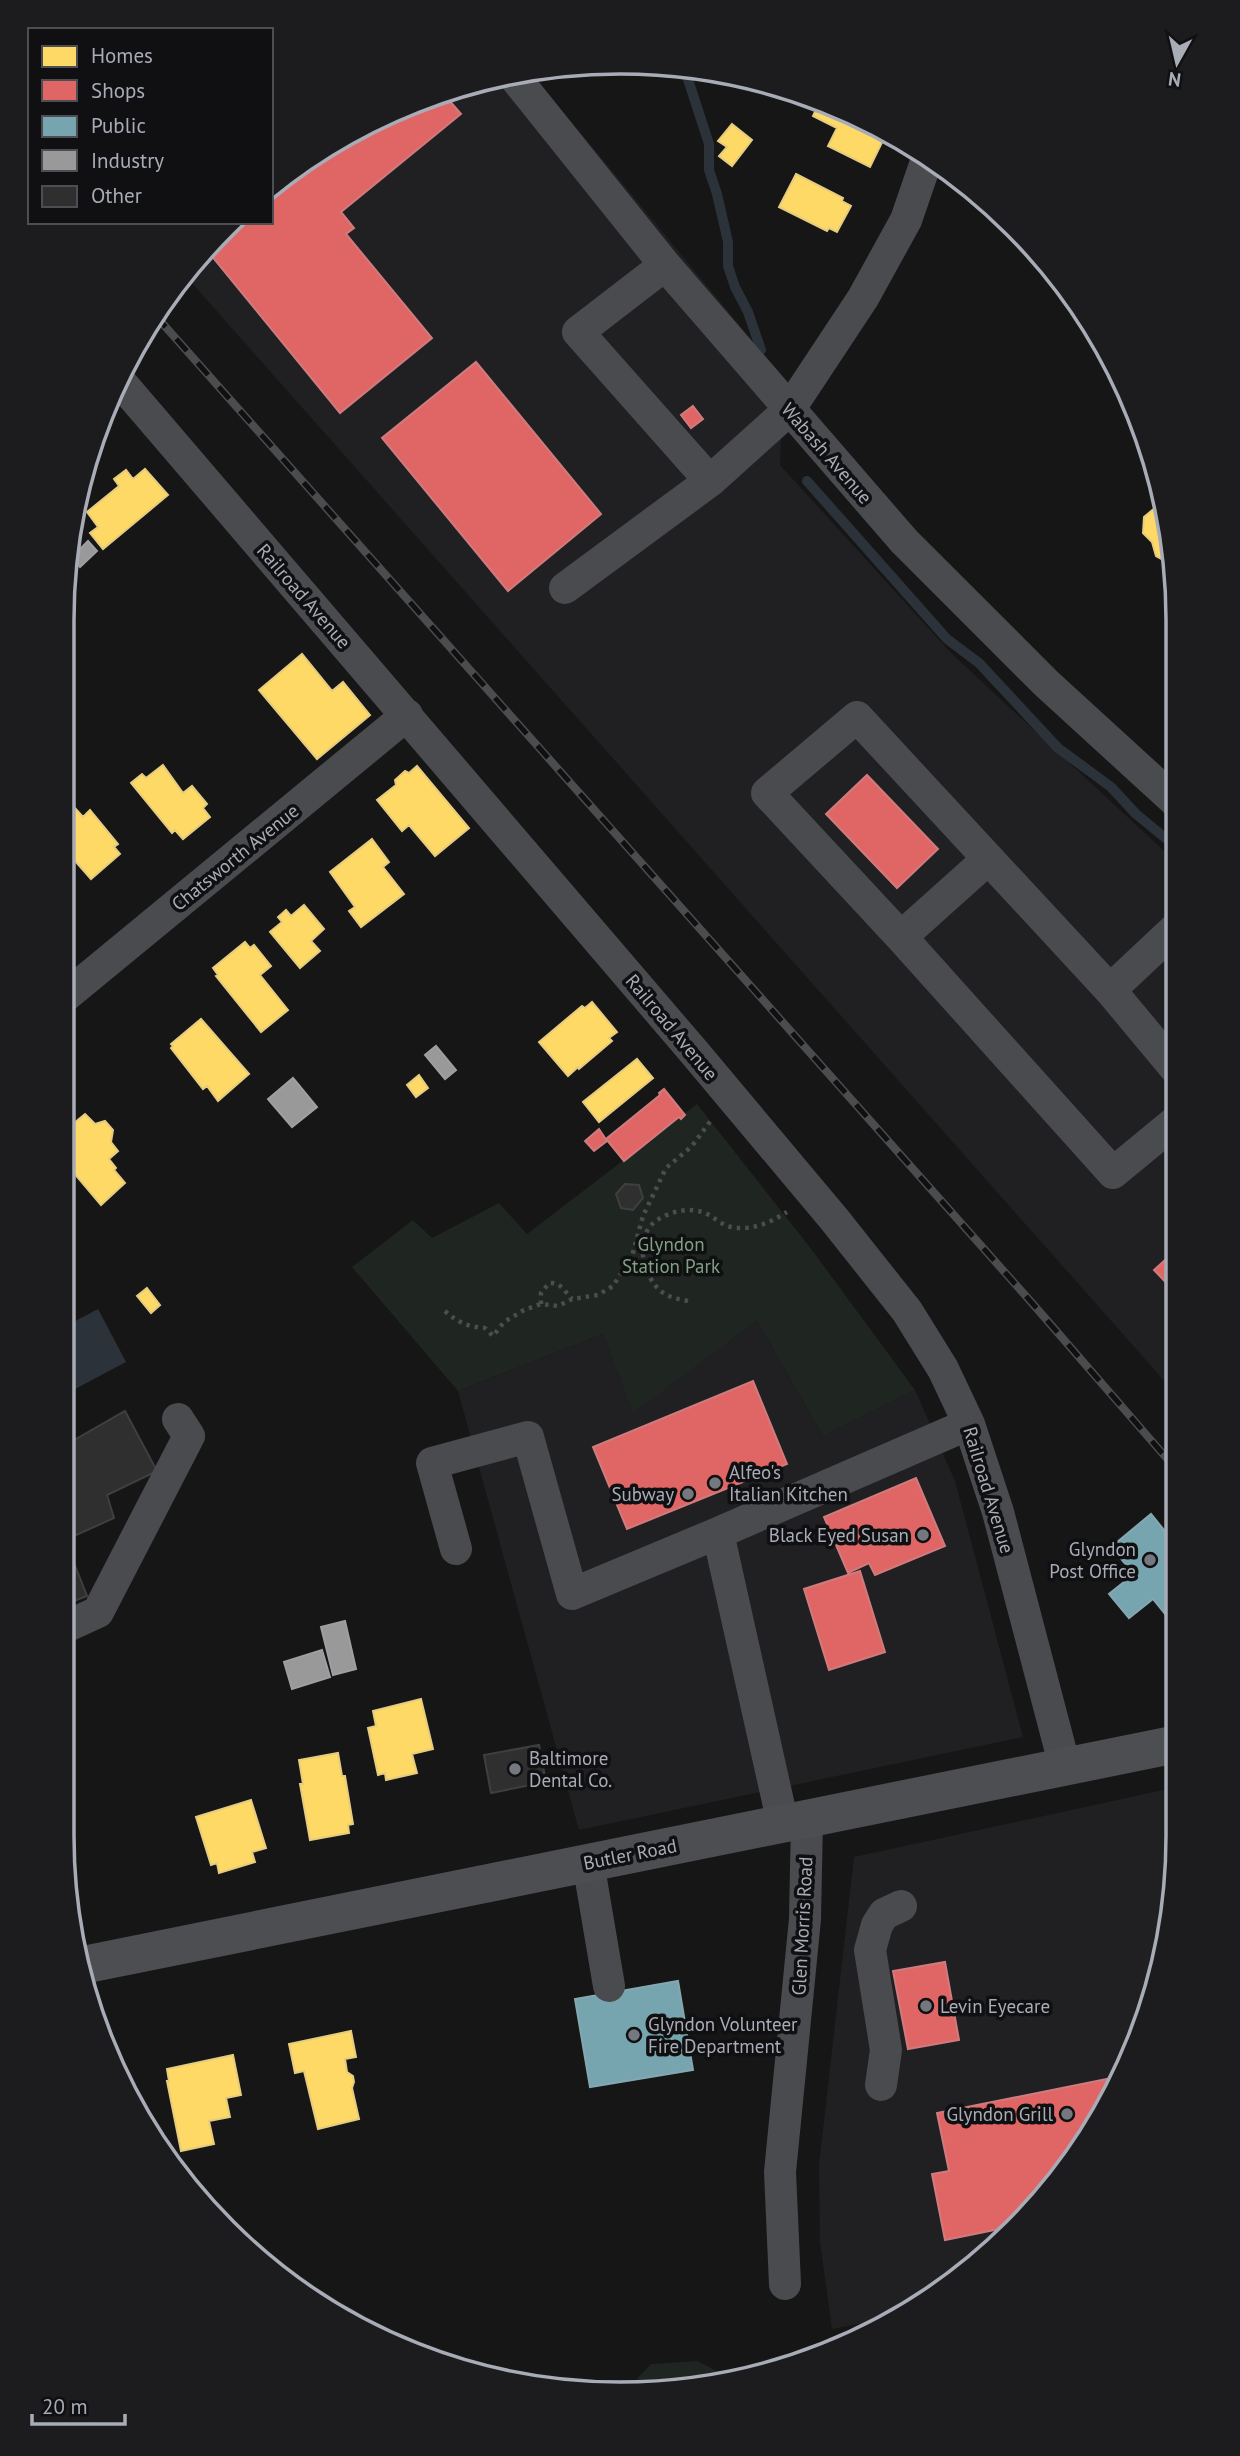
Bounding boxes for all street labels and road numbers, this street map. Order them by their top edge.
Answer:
street label: Wabash Avenue [777,397,877,509]
street label: Railroad Avenue [252,539,356,653]
street label: Chatsworth Avenue [167,798,303,916]
street label: Railroad Avenue [621,969,723,1085]
street label: Railroad Avenue [958,1424,1020,1556]
street label: Butler Road [581,1833,679,1875]
street label: Glen Morris Road [786,1856,818,1996]

